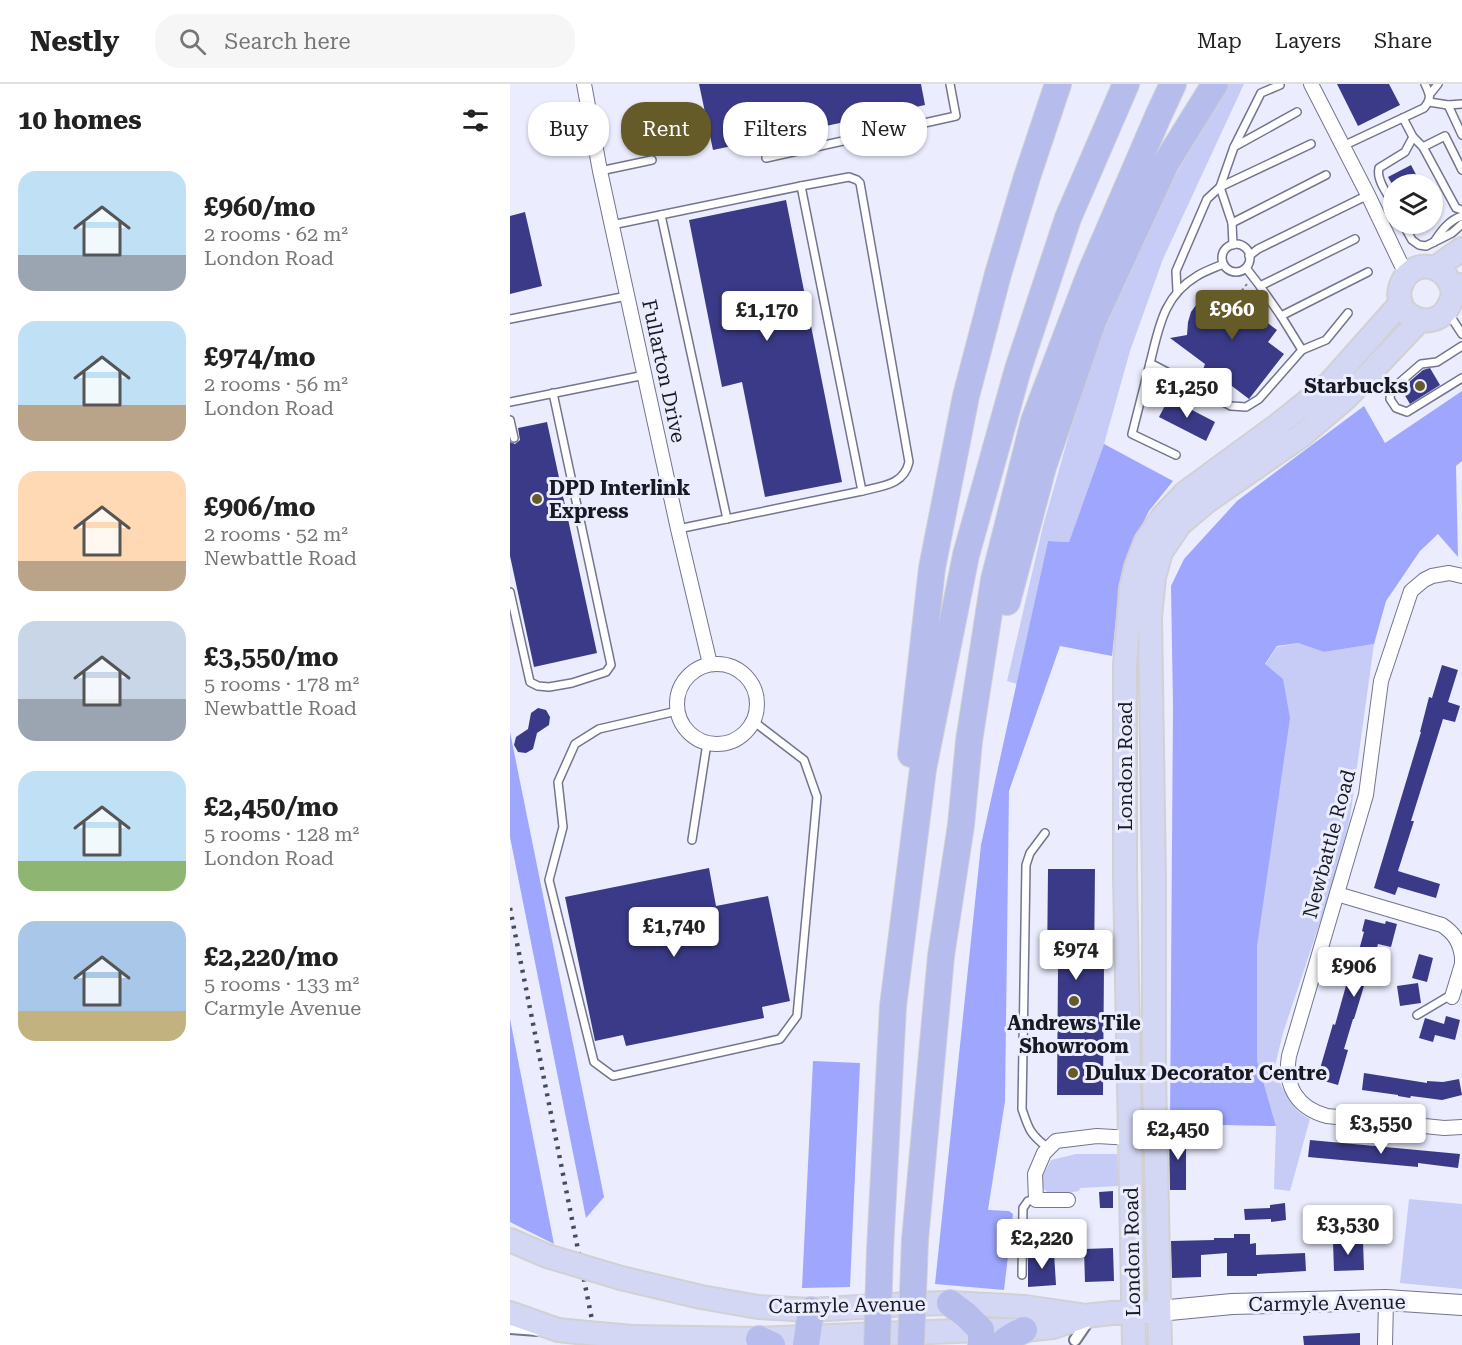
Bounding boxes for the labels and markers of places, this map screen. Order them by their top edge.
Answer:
pin: £960 [1196,290,1268,341]
pin: £1,170 [718,291,816,342]
pin: £1,250 [1138,368,1236,419]
place label: Starbucks [1304,374,1408,398]
marker: Starbucks [1413,379,1427,393]
place label: DPD Interlink Express [549,476,690,523]
marker: DPD Interlink Express [530,492,544,506]
pin: £1,740 [625,907,723,958]
pin: £974 [1040,930,1112,981]
pin: £906 [1318,947,1390,998]
marker: Andrews Tile Showroom [1067,994,1081,1008]
place label: Andrews Tile Showroom [1007,1011,1141,1058]
place label: Dulux Decorator Centre [1085,1061,1327,1085]
marker: Dulux Decorator Centre [1066,1066,1080,1080]
pin: £3,550 [1332,1104,1430,1155]
pin: £2,450 [1129,1110,1227,1161]
pin: £3,530 [1299,1205,1397,1256]
pin: £2,220 [993,1219,1091,1270]

